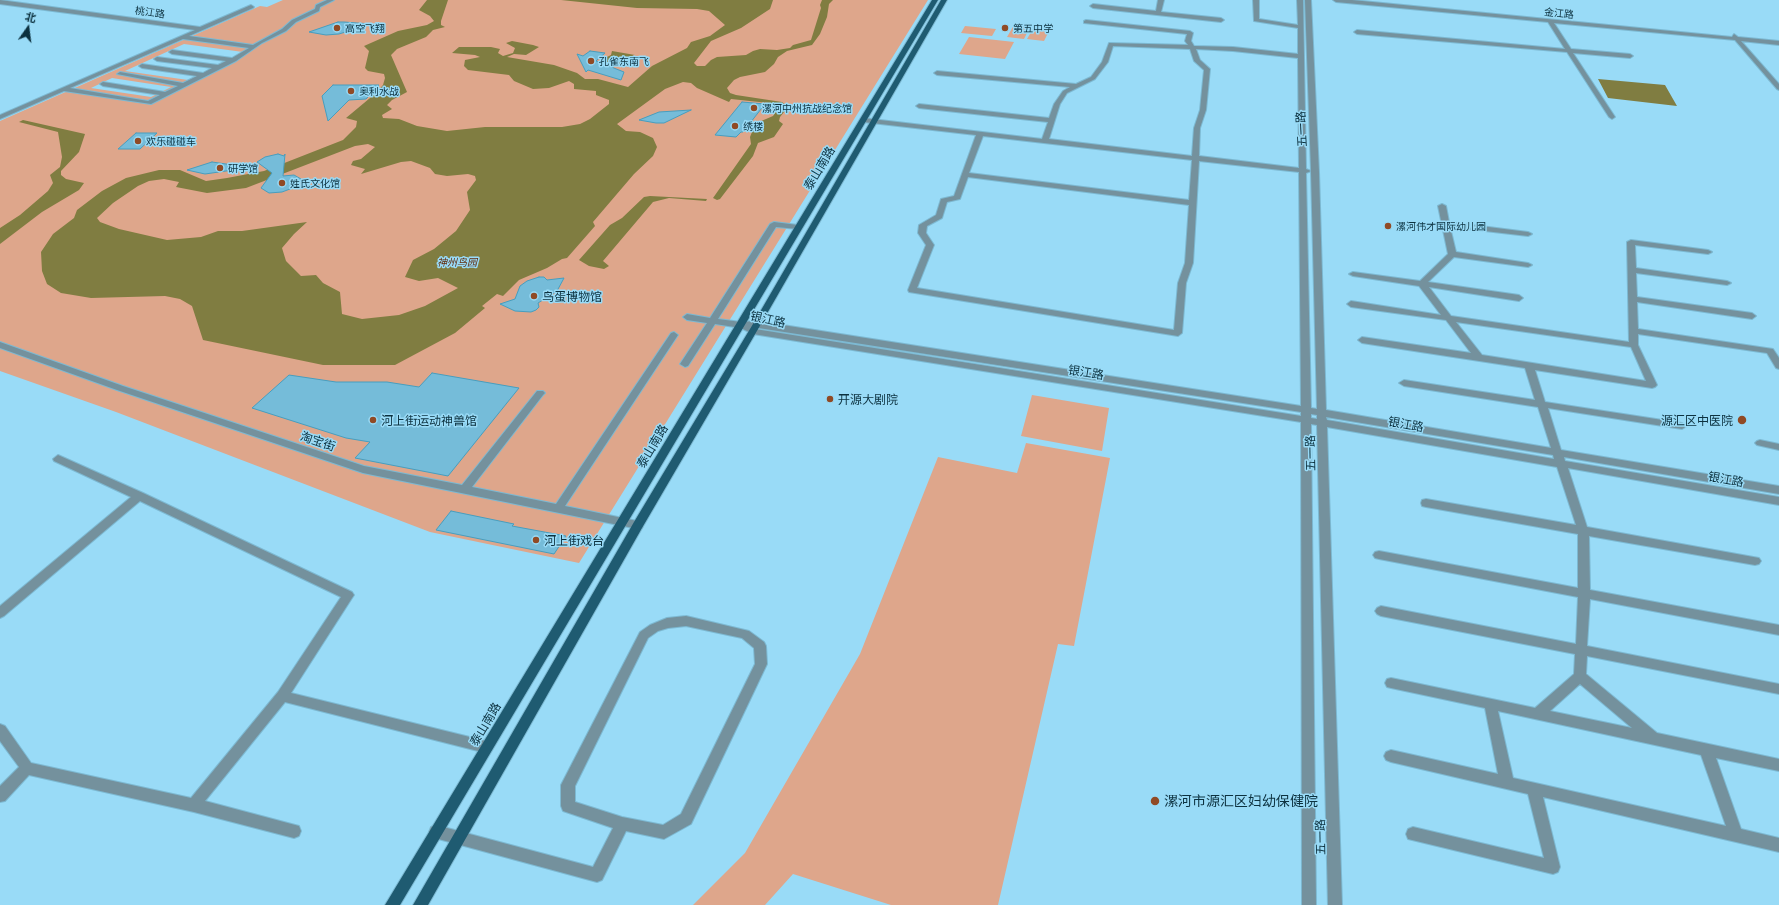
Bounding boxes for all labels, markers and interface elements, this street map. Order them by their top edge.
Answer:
street label: 桃江路 [134,4,166,20]
street label: 金江路 [1543,5,1575,21]
text: 北 [24,7,38,25]
north arrow [8,8,48,48]
place label: 高空飞翔 [345,22,385,34]
place label: 第五中学 [1013,22,1053,34]
marker: 高空飞翔 [332,23,342,33]
marker: 第五中学 [1000,23,1010,33]
place label: 孔雀东南飞 [599,55,649,67]
marker: 孔雀东南飞 [586,56,596,66]
place label: 奥利水战 [359,85,399,97]
marker: 奥利水战 [346,86,356,96]
place label: 漯河中州抗战纪念馆 [762,102,852,114]
marker: 漯河中州抗战纪念馆 [749,103,759,113]
street label: 五一路 [1293,111,1309,147]
place label: 绣楼 [743,120,763,132]
marker: 绣楼 [730,121,740,131]
place label: 欢乐碰碰车 [146,135,196,147]
marker: 欢乐碰碰车 [133,136,143,146]
street label: 泰山南路 [800,144,838,192]
place label: 研学馆 [228,162,258,174]
marker: 研学馆 [215,163,225,173]
place label: 姓氏文化馆 [290,177,340,189]
marker: 姓氏文化馆 [277,178,287,188]
place label: 漯河伟才国际幼儿园 [1396,220,1486,232]
marker: 漯河伟才国际幼儿园 [1383,221,1393,231]
park label: 神州鸟园 [437,256,477,268]
place label: 鸟蛋博物馆 [542,289,602,303]
marker: 鸟蛋博物馆 [529,291,539,301]
street label: 银江路 [749,308,787,330]
street label: 银江路 [1067,362,1105,382]
place label: 开源大剧院 [838,392,898,406]
marker: 开源大剧院 [825,394,835,404]
place label: 河上街运动神兽馆 [381,413,477,427]
place label: 源汇区中医院 [1661,413,1733,427]
street label: 银江路 [1387,414,1425,434]
marker: 源汇区中医院 [1736,414,1748,426]
marker: 河上街运动神兽馆 [368,415,378,425]
street label: 泰山南路 [633,422,671,470]
street label: 淘宝街 [299,428,337,454]
street label: 五一路 [1302,435,1318,471]
street label: 银江路 [1707,469,1745,489]
place label: 河上街戏台 [544,533,604,547]
marker: 河上街戏台 [531,535,541,545]
street label: 泰山南路 [466,700,504,748]
place label: 漯河市源汇区妇幼保健院 [1164,793,1318,809]
marker: 漯河市源汇区妇幼保健院 [1149,795,1161,807]
street label: 五一路 [1312,819,1328,855]

